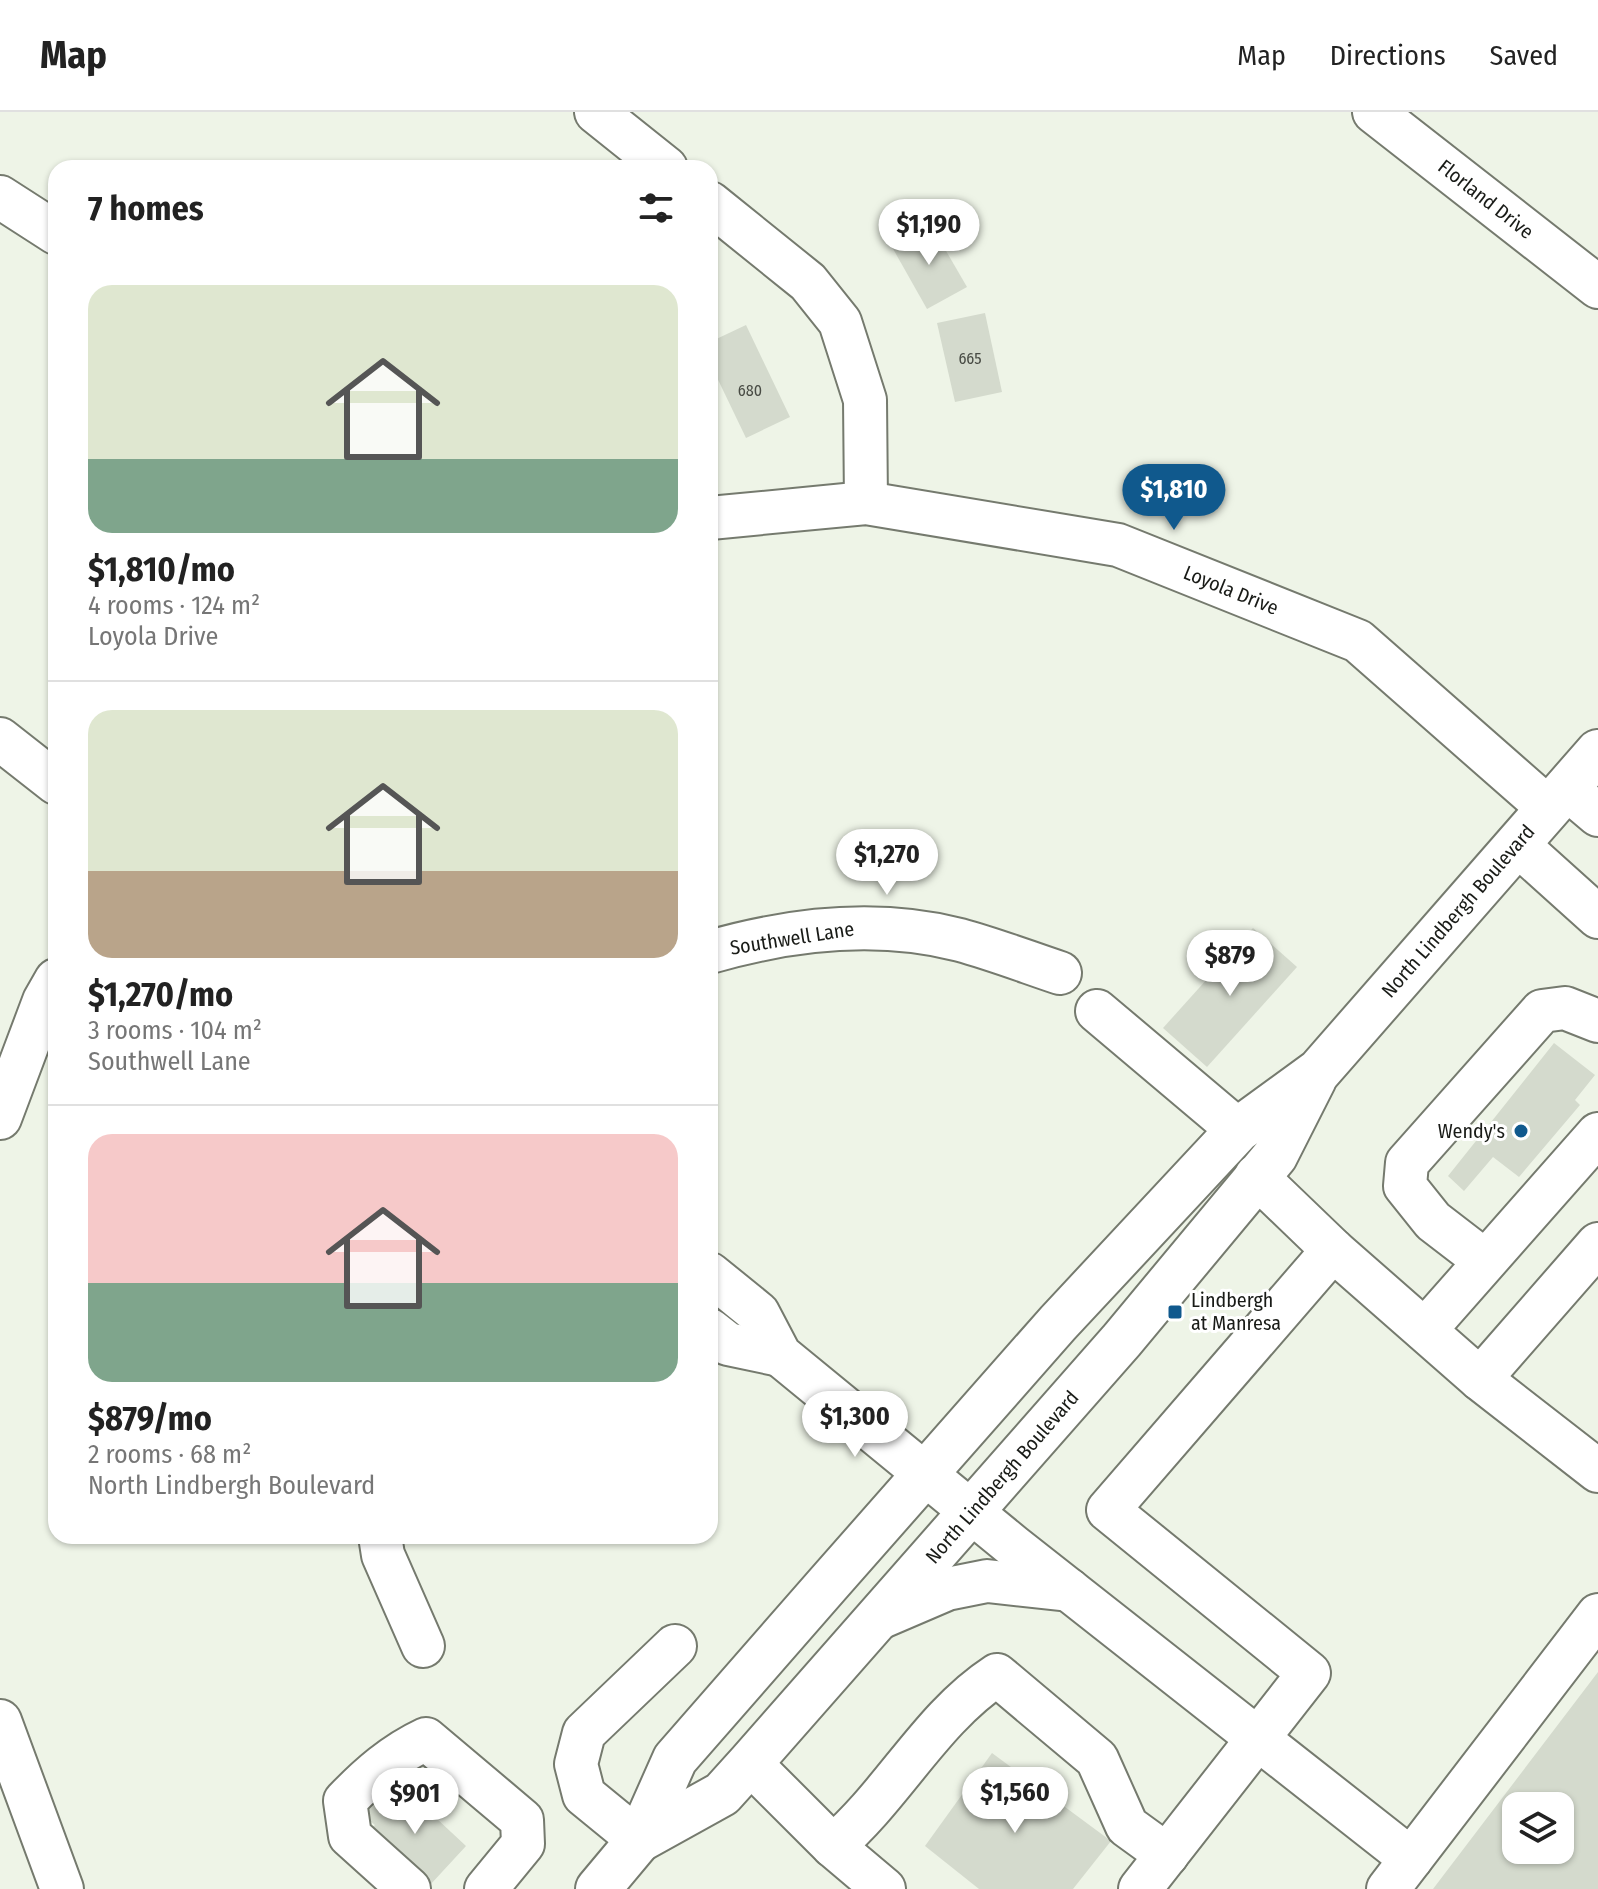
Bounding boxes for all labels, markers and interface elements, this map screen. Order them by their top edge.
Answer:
text: Map [40,32,107,78]
text: Map [1237,39,1286,72]
text: Directions [1330,39,1446,72]
text: Saved [1490,39,1558,72]
street label: Florland Drive [1433,154,1539,244]
icon: filters [634,186,678,230]
text: 7 homes [88,188,204,229]
pin: $1,190 [864,199,994,267]
text: $1,190 [897,209,961,240]
icon: home [311,337,455,481]
house number: 665 [958,349,982,368]
house number: 680 [738,381,762,400]
pin: $1,810 [1109,464,1239,532]
text: $1,810 [1140,474,1208,505]
text: $1,810/mo [88,549,235,590]
street label: Loyola Drive [1180,560,1282,620]
text: 4 rooms · 124 m² [88,590,260,621]
text: Loyola Drive [88,621,218,652]
icon: home [311,762,455,906]
street label: North Lindbergh Boulevard [1376,820,1540,1002]
pin: $1,270 [822,829,952,897]
text: $1,270 [854,839,920,870]
street label: Southwell Lane [728,916,856,960]
pin: $879 [1183,930,1277,998]
text: $879 [1205,940,1255,971]
text: $1,270/mo [88,974,233,1015]
text: 3 rooms · 104 m² [88,1015,262,1046]
text: Southwell Lane [88,1046,251,1077]
place label: Wendy's [1438,1119,1505,1143]
marker: Wendy's [1512,1122,1530,1140]
icon: home [311,1186,455,1330]
place label: Lindbergh at Manresa [1191,1288,1281,1335]
marker: Lindbergh at Manresa [1166,1303,1184,1321]
street label: North Lindbergh Boulevard [920,1386,1084,1568]
pin: $1,300 [790,1391,920,1459]
text: $879/mo [88,1398,212,1439]
text: $1,300 [820,1401,890,1432]
text: 2 rooms · 68 m² [88,1439,251,1470]
text: North Lindbergh Boulevard [88,1470,375,1501]
pin: $1,560 [950,1767,1080,1835]
pin: $901 [368,1768,462,1836]
text: $1,560 [980,1777,1050,1808]
text: $901 [390,1778,440,1809]
map controls [1502,1792,1574,1864]
button: layers [1502,1792,1574,1864]

